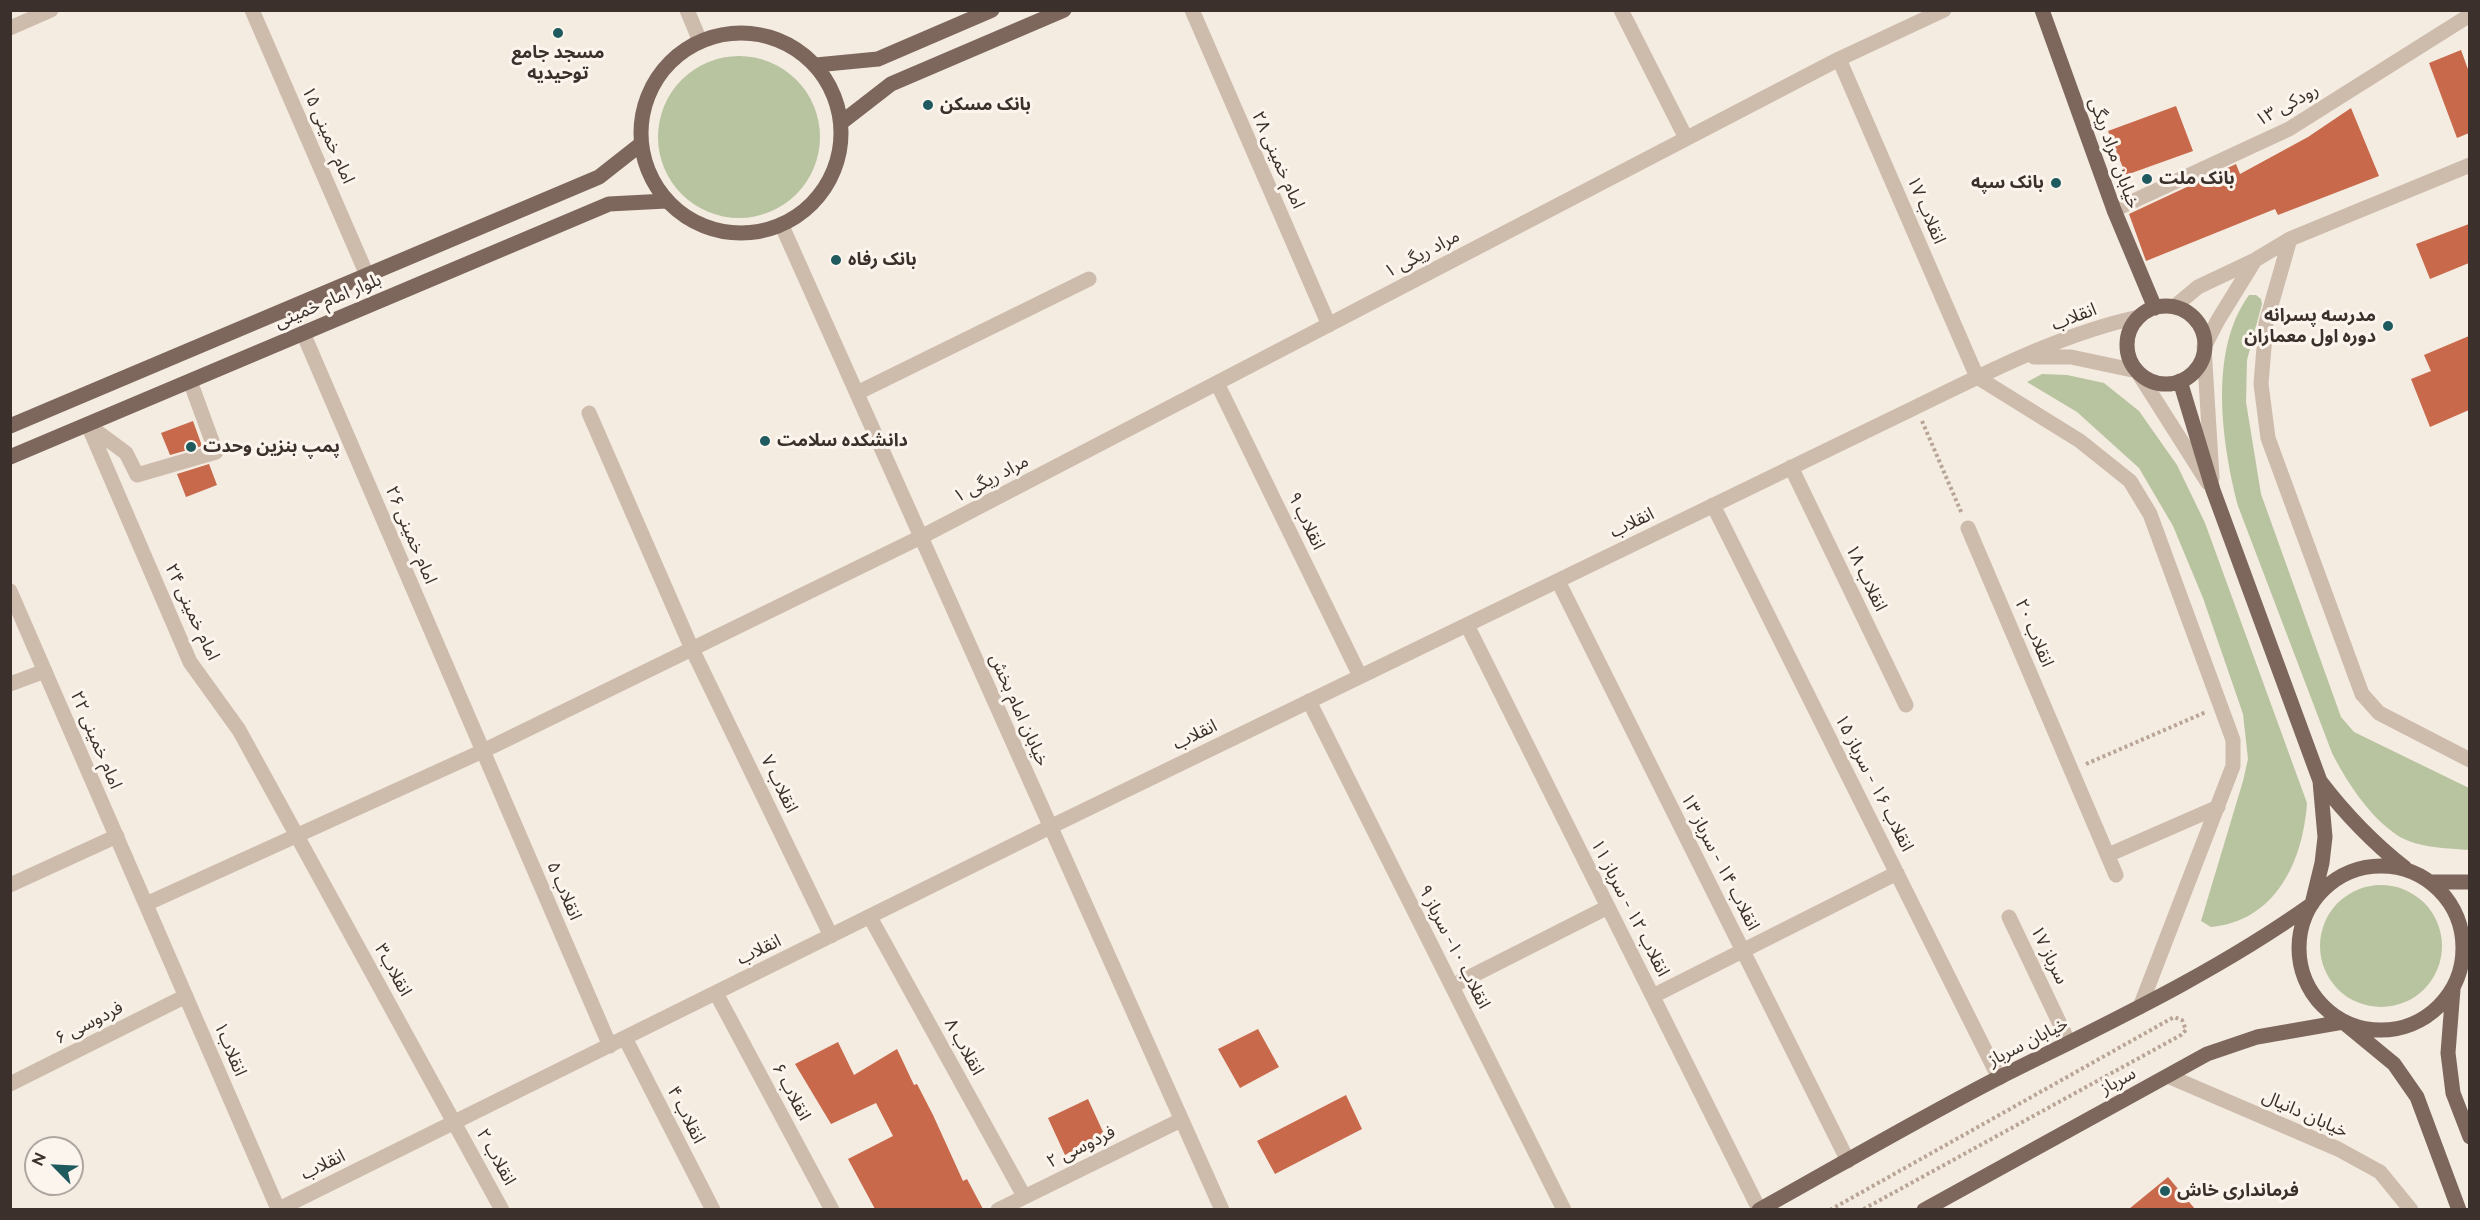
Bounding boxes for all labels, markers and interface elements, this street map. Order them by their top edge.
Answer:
marker: مسجد جامع توحیدیه [551,26,565,40]
place label: مسجد جامع توحیدیه [512,42,604,84]
street label: رودکی ۱۳ [2252,79,2322,131]
street label: امام خمینی ۱۵ [297,83,359,187]
place label: بانک مسکن [940,94,1031,116]
street label: خیابان مراد ریگی [2084,94,2144,212]
marker: بانک مسکن [921,98,935,112]
street label: امام خمینی ۲۸ [1247,108,1309,212]
place label: بانک ملت [2159,168,2235,190]
place label: بانک سپه [1971,172,2044,194]
marker: بانک ملت [2140,172,2154,186]
street label: انقلاب ۱۷ [1902,173,1950,247]
marker: بانک سپه [2049,176,2063,190]
street label: مراد ریگی ۱ [1381,225,1463,283]
place label: بانک رفاه [848,249,917,271]
marker: بانک رفاه [829,253,843,267]
street label: بلوار امام خمینی [271,269,385,333]
street label: انقلاب [2048,299,2100,335]
place label: مدرسه پسرانه دوره اول معماران [2244,305,2376,348]
marker: مدرسه پسرانه دوره اول معماران [2381,319,2395,333]
place label: دانشکده سلامت [777,430,908,452]
marker: دانشکده سلامت [758,434,772,448]
place label: پمپ بنزین وحدت [203,436,340,458]
marker: پمپ بنزین وحدت [184,440,198,454]
street label: مراد ریگی ۱ [950,450,1032,508]
street label: امام خمینی ۲۶ [381,483,441,587]
street label: انقلاب ۹ [1283,489,1329,553]
street label: انقلاب [1606,503,1658,543]
street label: انقلاب ۱۸ [1841,541,1891,615]
street label: امام خمینی ۲۴ [160,560,224,664]
street label: انقلاب ۲۰ [2010,596,2058,670]
street label: خیابان امام بخش [985,650,1053,770]
street label: امام خمینی ۲۲ [66,688,126,792]
street label: انقلاب ۱۶ - سرباز ۱۵ [1830,711,1918,855]
street label: انقلاب [1169,715,1221,755]
street label: انقلاب ۷ [756,752,802,816]
street label: انقلاب ۱۴ - سرباز ۱۳ [1676,790,1764,934]
street label: انقلاب ۱۲ - سرباز ۱۱ [1586,836,1674,980]
street label: انقلاب ۵ [542,858,586,924]
street label: انقلاب ۱۰- سرباز ۹ [1413,881,1495,1013]
street label: سرباز ۱۷ [2026,922,2072,988]
street label: انقلاب [733,930,785,970]
street label: انقلاب۳ [370,940,416,1000]
street label: فردوسی ۶ [51,997,127,1049]
street label: خیابان سرباز [1984,1013,2072,1071]
street label: انقلاب ۸ [940,1015,988,1079]
street label: انقلاب۱ [209,1019,251,1079]
street label: انقلاب ۶ [767,1060,815,1124]
street label: سرباز [2096,1062,2140,1100]
street label: انقلاب ۴ [662,1083,710,1147]
street label: خیابان دانیال [2259,1085,2351,1143]
street label: فردوسی ۲ [1043,1121,1119,1173]
street label: انقلاب ۲ [472,1125,520,1189]
north arrow [24,1136,84,1196]
street label: انقلاب [297,1145,349,1185]
text: N [28,1150,50,1169]
place label: فرمانداری خاش [2177,1180,2299,1202]
marker: فرمانداری خاش [2158,1184,2172,1198]

